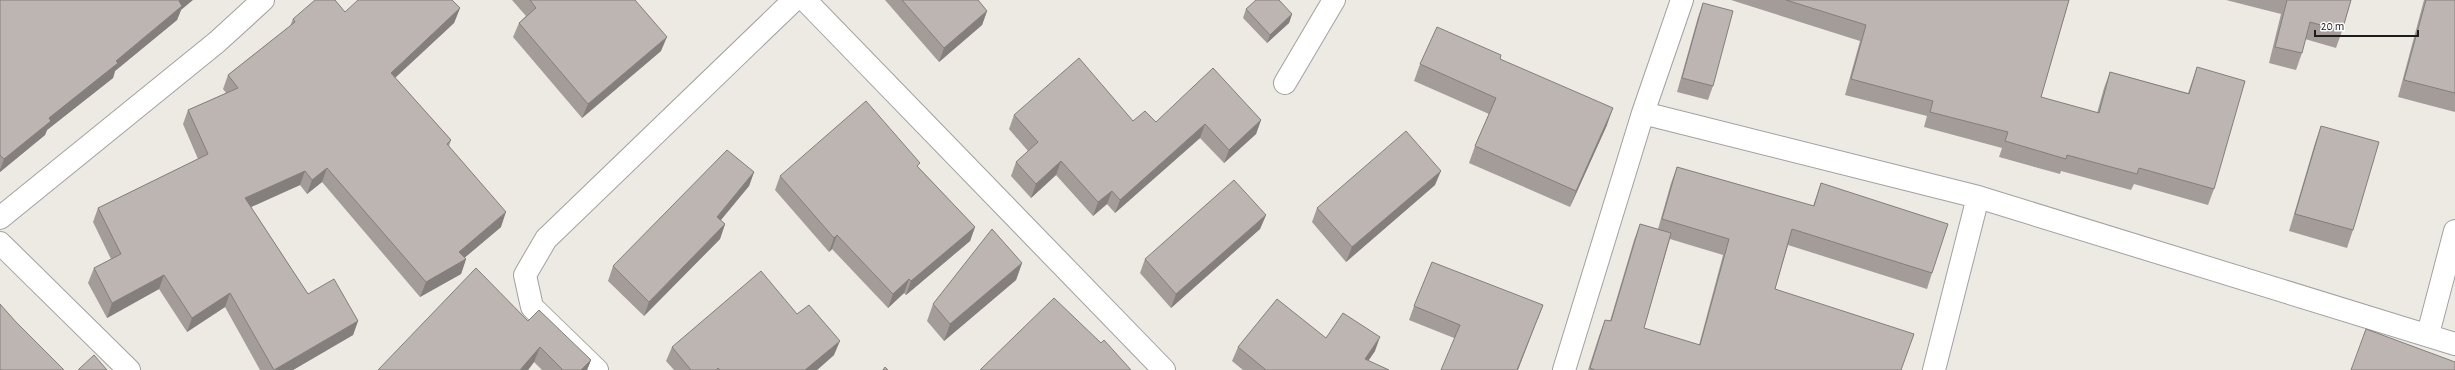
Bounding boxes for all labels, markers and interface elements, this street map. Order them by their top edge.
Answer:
scale bar [2315,12,2418,38]
text: 20 m [2321,20,2344,32]

